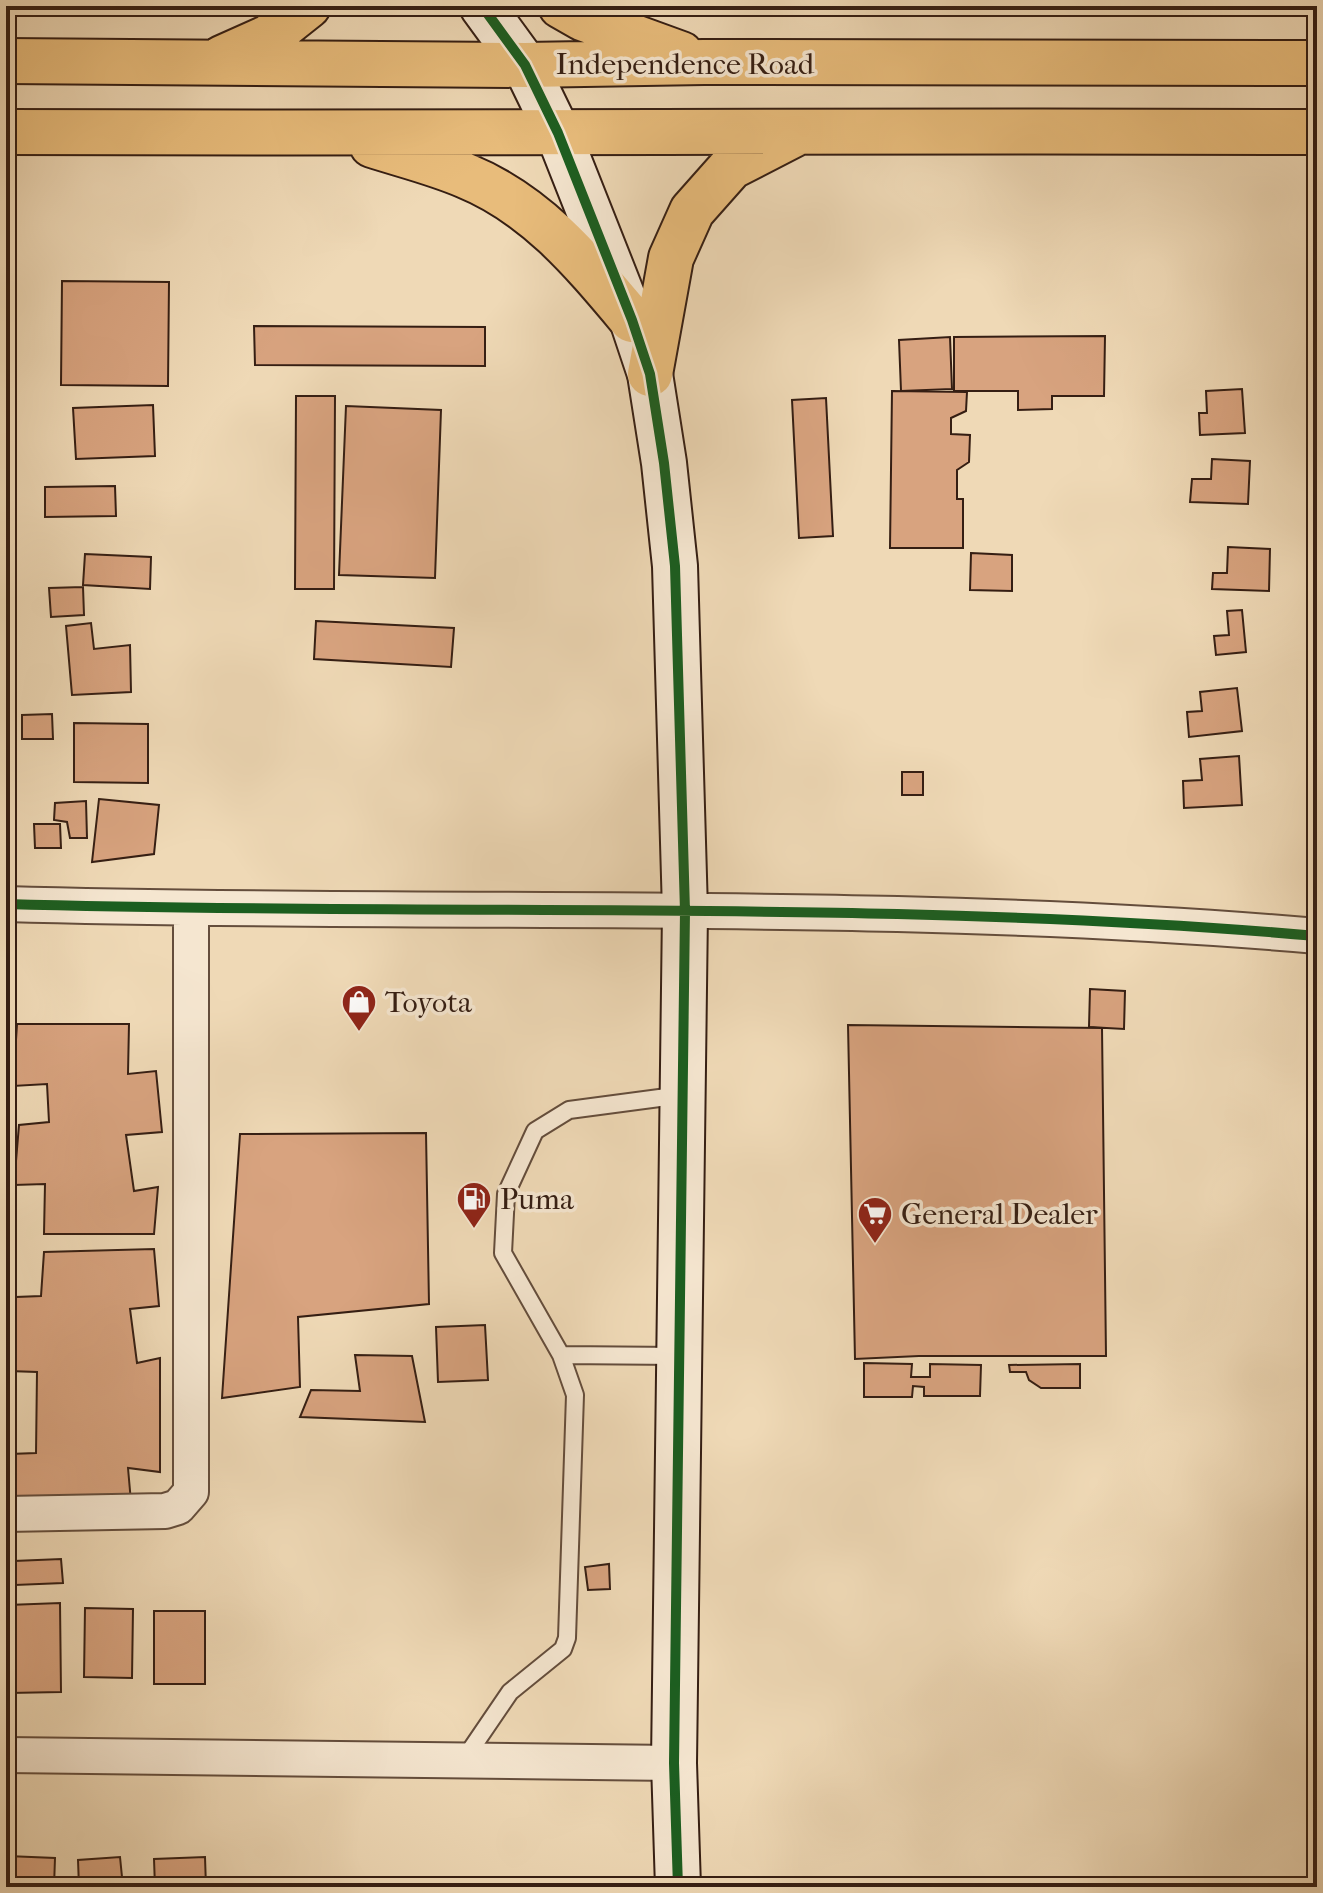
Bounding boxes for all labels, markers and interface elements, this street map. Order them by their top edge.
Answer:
street label: Independence Road [556,47,815,82]
shop icon: Toyota [340,983,378,1033]
place label: Toyota [385,985,473,1020]
fuel station icon: Puma [455,1180,493,1230]
place label: Puma [500,1182,575,1217]
supermarket icon: General Dealer [856,1195,894,1245]
place label: General Dealer [901,1197,1098,1232]

